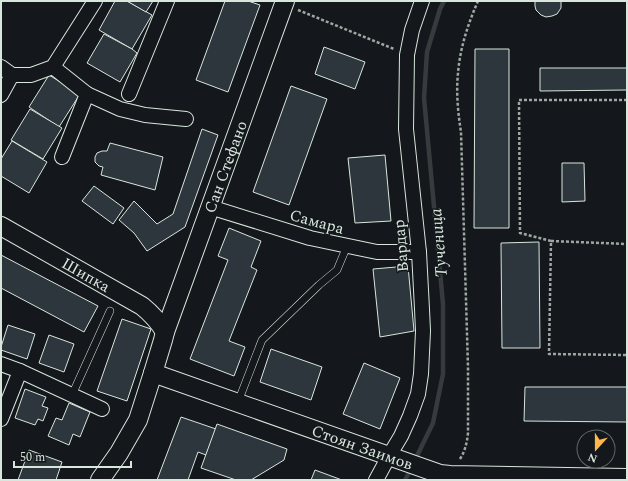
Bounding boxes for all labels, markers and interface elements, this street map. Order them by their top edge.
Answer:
street label: Сан Стефано [198,117,254,217]
street label: Самара [287,203,347,241]
water label: Тученица [423,207,455,279]
street label: Вардар [387,218,415,273]
street label: Шипка [57,252,115,299]
street label: Стоян Заимов [308,419,416,477]
north arrow [576,429,616,469]
scale bar [14,443,131,469]
text: 50 m [20,448,45,467]
text: N [585,448,600,467]

